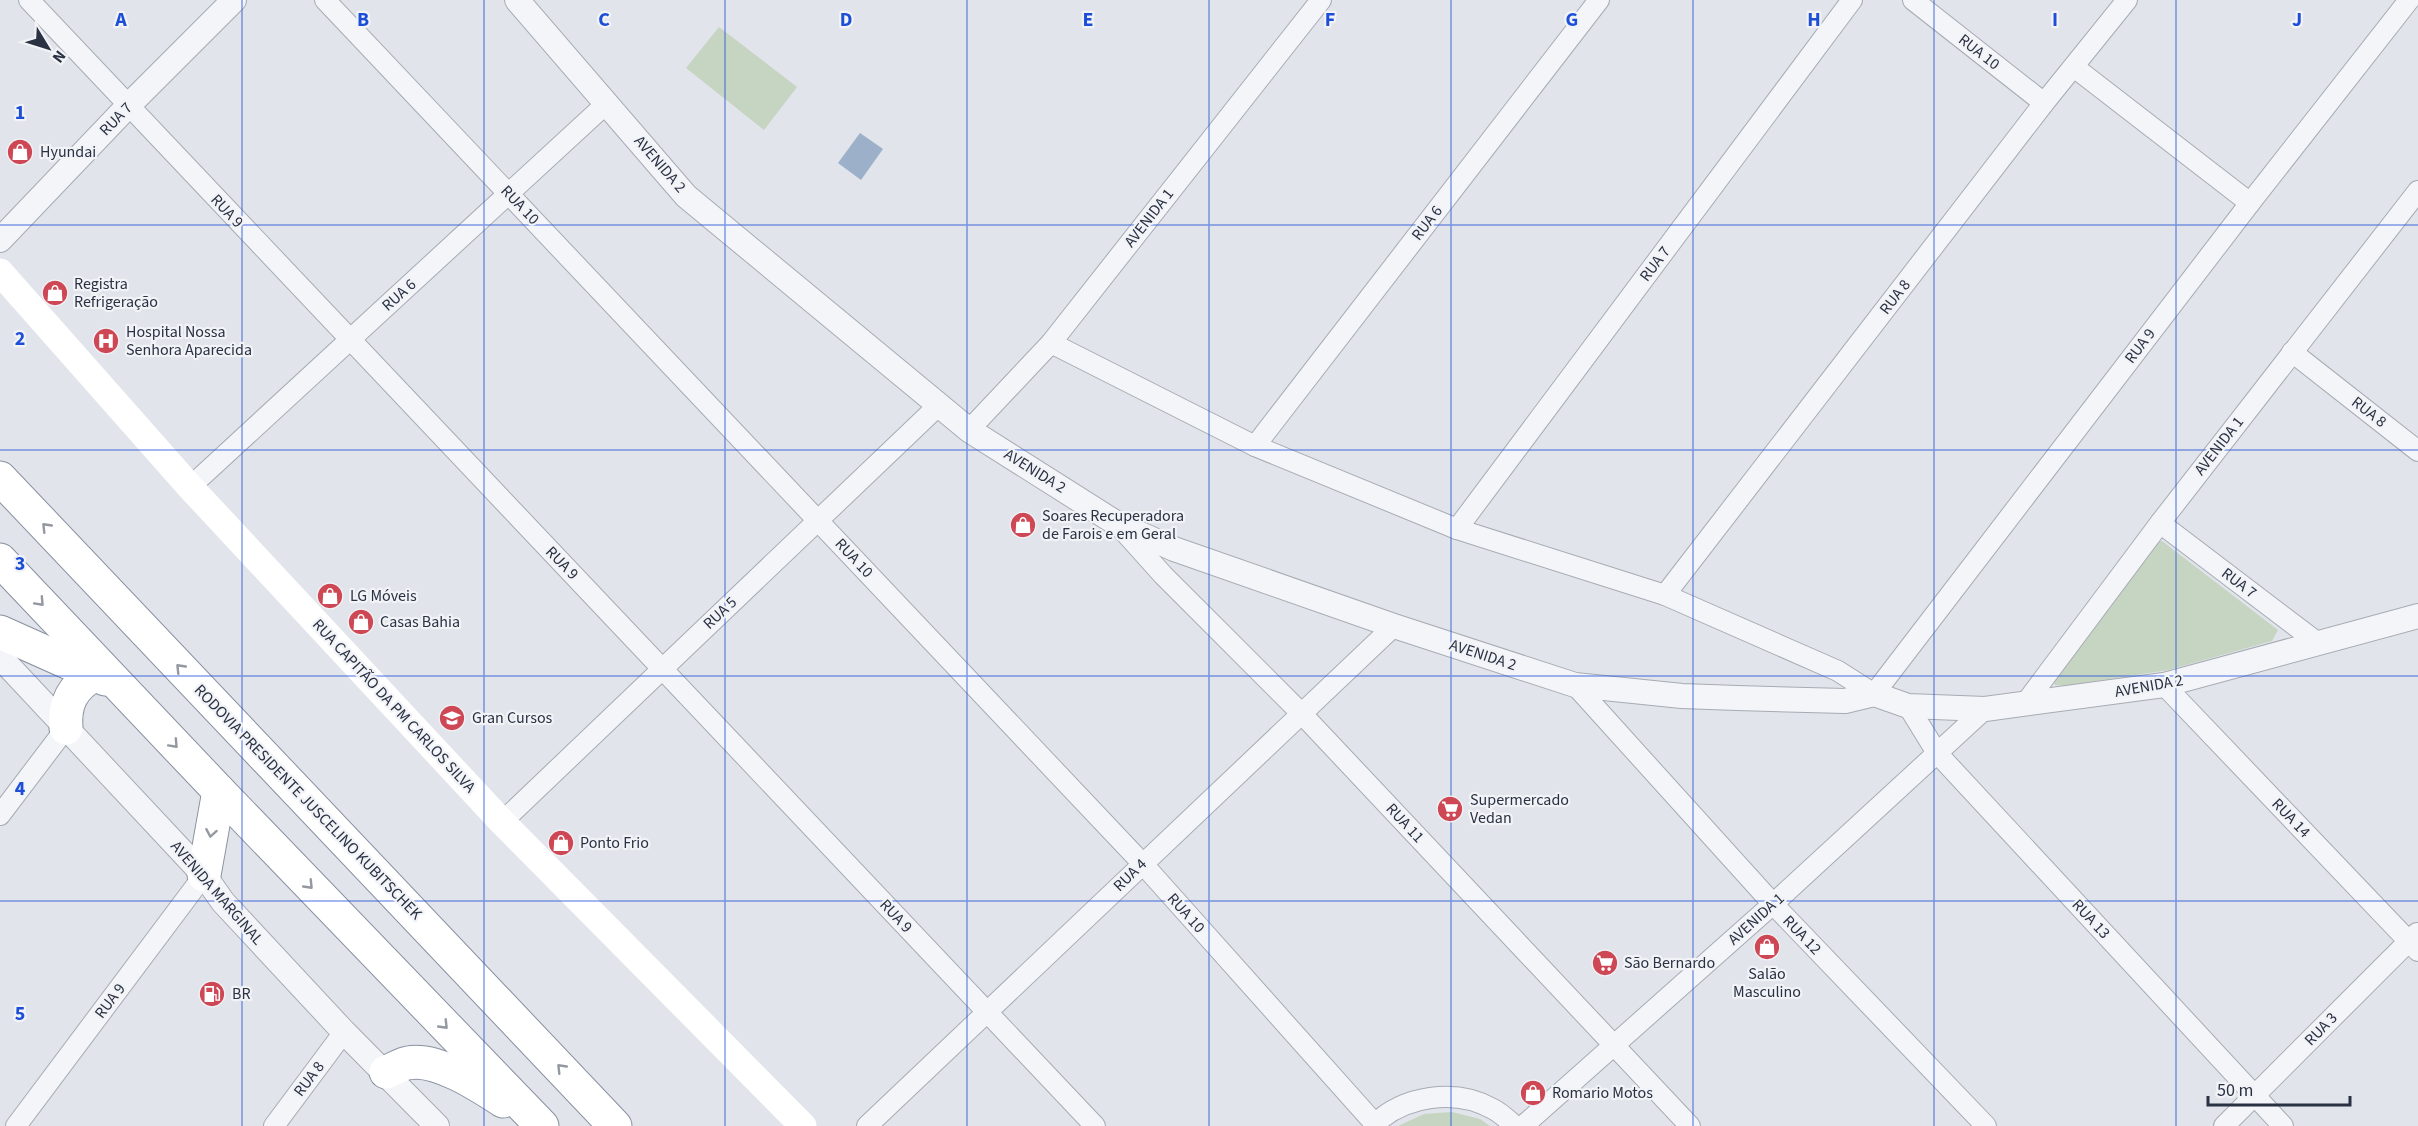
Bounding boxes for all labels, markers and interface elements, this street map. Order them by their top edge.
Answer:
text: A [114,6,127,34]
text: B [357,6,369,34]
text: C [598,6,610,34]
text: D [840,6,852,34]
text: E [1083,6,1093,34]
text: F [1325,6,1335,34]
text: G [1566,6,1578,34]
text: H [1807,6,1821,34]
text: I [2052,6,2058,34]
text: J [2292,6,2302,34]
north arrow [18,18,78,78]
street label: RUA 10 [1954,29,2004,75]
text: N [47,46,71,68]
street label: RUA 7 [95,97,137,141]
text: 1 [15,99,25,127]
street label: AVENIDA 2 [629,131,691,197]
shop icon: Hyundai [5,137,35,167]
place label: Hyundai [40,141,96,163]
street label: RUA 10 [496,180,544,230]
street label: AVENIDA 1 [1119,184,1179,252]
street label: RUA 9 [206,189,248,233]
street label: RUA 6 [1406,201,1448,245]
street label: RUA 7 [1634,242,1676,286]
place label: Registra Refrigeração [74,273,158,313]
street label: RUA 6 [377,274,421,316]
street label: RUA 8 [1874,275,1916,319]
shop icon: Registra Refrigeração [40,278,70,308]
place label: Hospital Nossa Senhora Aparecida [126,321,252,361]
street label: RUA 9 [2119,324,2161,368]
text: 2 [15,325,25,353]
hospital icon: Hospital Nossa Senhora Aparecida [91,326,121,356]
street label: RUA 8 [2347,391,2391,433]
street label: AVENIDA 1 [2189,412,2249,480]
street label: AVENIDA 2 [1000,443,1070,499]
place label: Soares Recuperadora de Farois e em Geral [1042,505,1184,545]
shop icon: Soares Recuperadora de Farois e em Geral [1008,510,1038,540]
one-way arrow [42,523,53,533]
street label: RUA 10 [830,533,878,583]
street label: RUA 9 [541,541,583,585]
text: 3 [15,550,25,578]
street label: RUA 7 [2217,562,2261,604]
shop icon: LG Móveis [315,581,345,611]
place label: LG Móveis [350,585,417,607]
street label: RUA 5 [698,592,742,634]
one-way arrow [33,595,44,606]
shop icon: Casas Bahia [346,607,376,637]
place label: Casas Bahia [380,611,460,633]
street label: RUA CAPITÃO DA PM CARLOS SILVA [307,614,481,798]
street label: AVENIDA 2 [1447,634,1519,676]
one-way arrow [177,665,188,676]
street label: AVENIDA 2 [2113,669,2185,703]
street label: RODOVIA PRESIDENTE JUSCELINO KUBITSCHEK [189,679,427,925]
school or university icon: Gran Cursos [437,703,467,733]
place label: Gran Cursos [472,707,553,729]
one-way arrow [167,736,178,747]
text: 4 [15,775,26,803]
place label: Supermercado Vedan [1470,789,1569,829]
street label: RUA 14 [2267,793,2315,843]
supermarket icon: Supermercado Vedan [1435,794,1465,824]
street label: RUA 11 [1381,798,1429,848]
one-way arrow [205,828,218,838]
shop icon: Ponto Frio [546,828,576,858]
place label: Ponto Frio [580,832,649,854]
street label: AVENIDA MARGINAL [166,836,269,950]
street label: RUA 4 [1108,854,1152,896]
one-way arrow [302,878,313,888]
street label: RUA 10 [1162,888,1210,938]
street label: AVENIDA 1 [1723,888,1789,950]
street label: RUA 9 [875,894,917,938]
street label: RUA 13 [2067,894,2115,944]
street label: RUA 12 [1778,910,1826,960]
shop icon: Salão Masculino [1752,932,1782,962]
supermarket icon: São Bernardo [1590,948,1620,978]
place label: São Bernardo [1624,952,1715,974]
place label: Salão Masculino [1733,963,1801,1003]
street label: RUA 9 [89,979,131,1023]
fuel station icon: BR [197,979,227,1009]
place label: BR [232,983,251,1005]
text: 5 [15,1000,25,1028]
street label: RUA 3 [2300,1007,2342,1051]
one-way arrow [437,1017,448,1028]
street label: RUA 8 [288,1057,330,1101]
one-way arrow [557,1065,568,1076]
scale bar [2208,1069,2350,1107]
shop icon: Romario Motos [1518,1078,1548,1108]
text: 50 m [2217,1078,2253,1103]
place label: Romario Motos [1552,1082,1653,1104]

